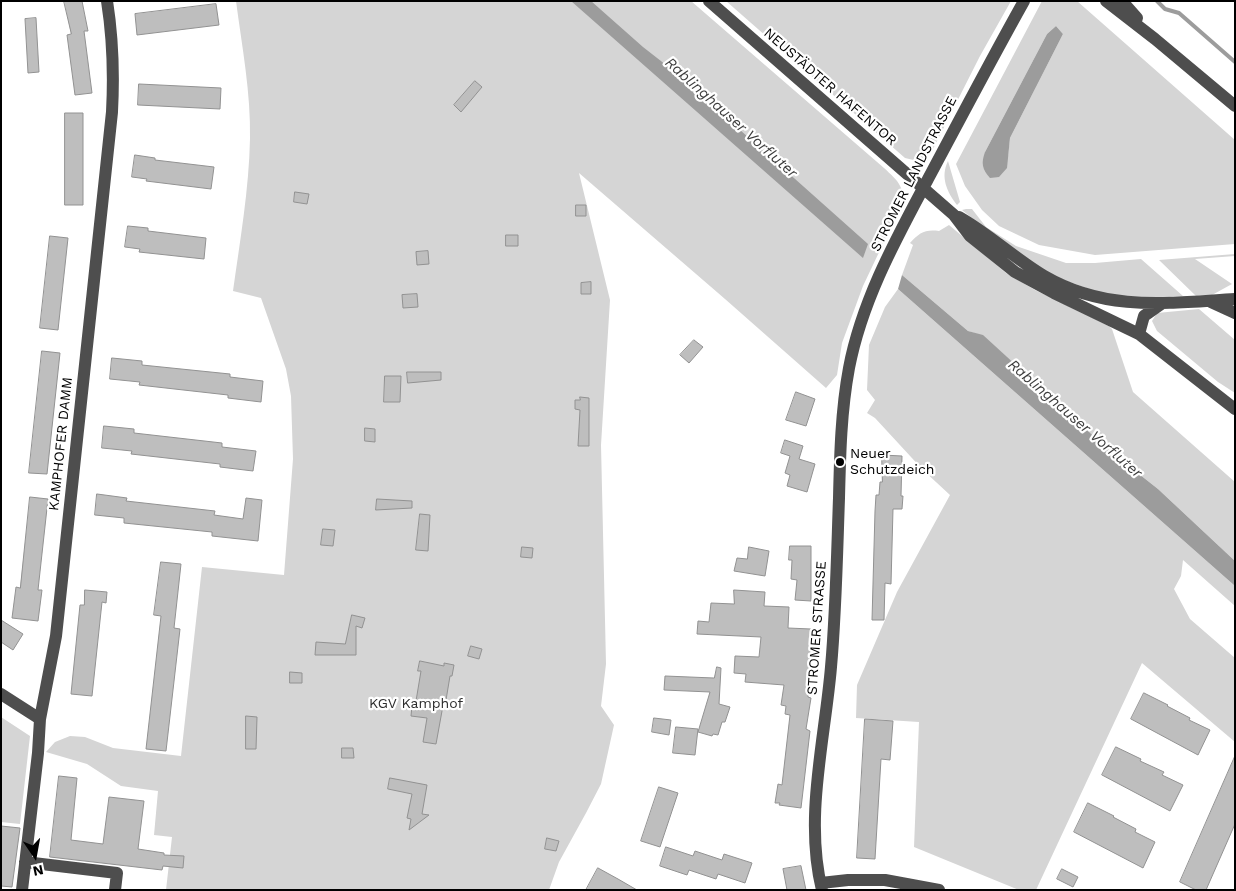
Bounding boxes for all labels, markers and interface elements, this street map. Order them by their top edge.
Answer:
street label: NEUSTÄDTER HAFENTOR [760,25,900,149]
water label: Rablinghauser Vorfluter [661,54,801,182]
street label: STROMER LANDSTRASSE [867,94,961,254]
water label: Rablinghauser Vorfluter [1004,356,1146,482]
street label: KAMPHOFER DAMM [46,376,76,512]
place label: Neuer Schutzdeich [850,446,934,478]
marker: Neuer Schutzdeich [834,456,846,468]
street label: STROMER STRASSE [804,561,830,695]
park label: KGV Kamphof [369,696,463,712]
north arrow [10,831,60,881]
text: N [31,862,45,880]

